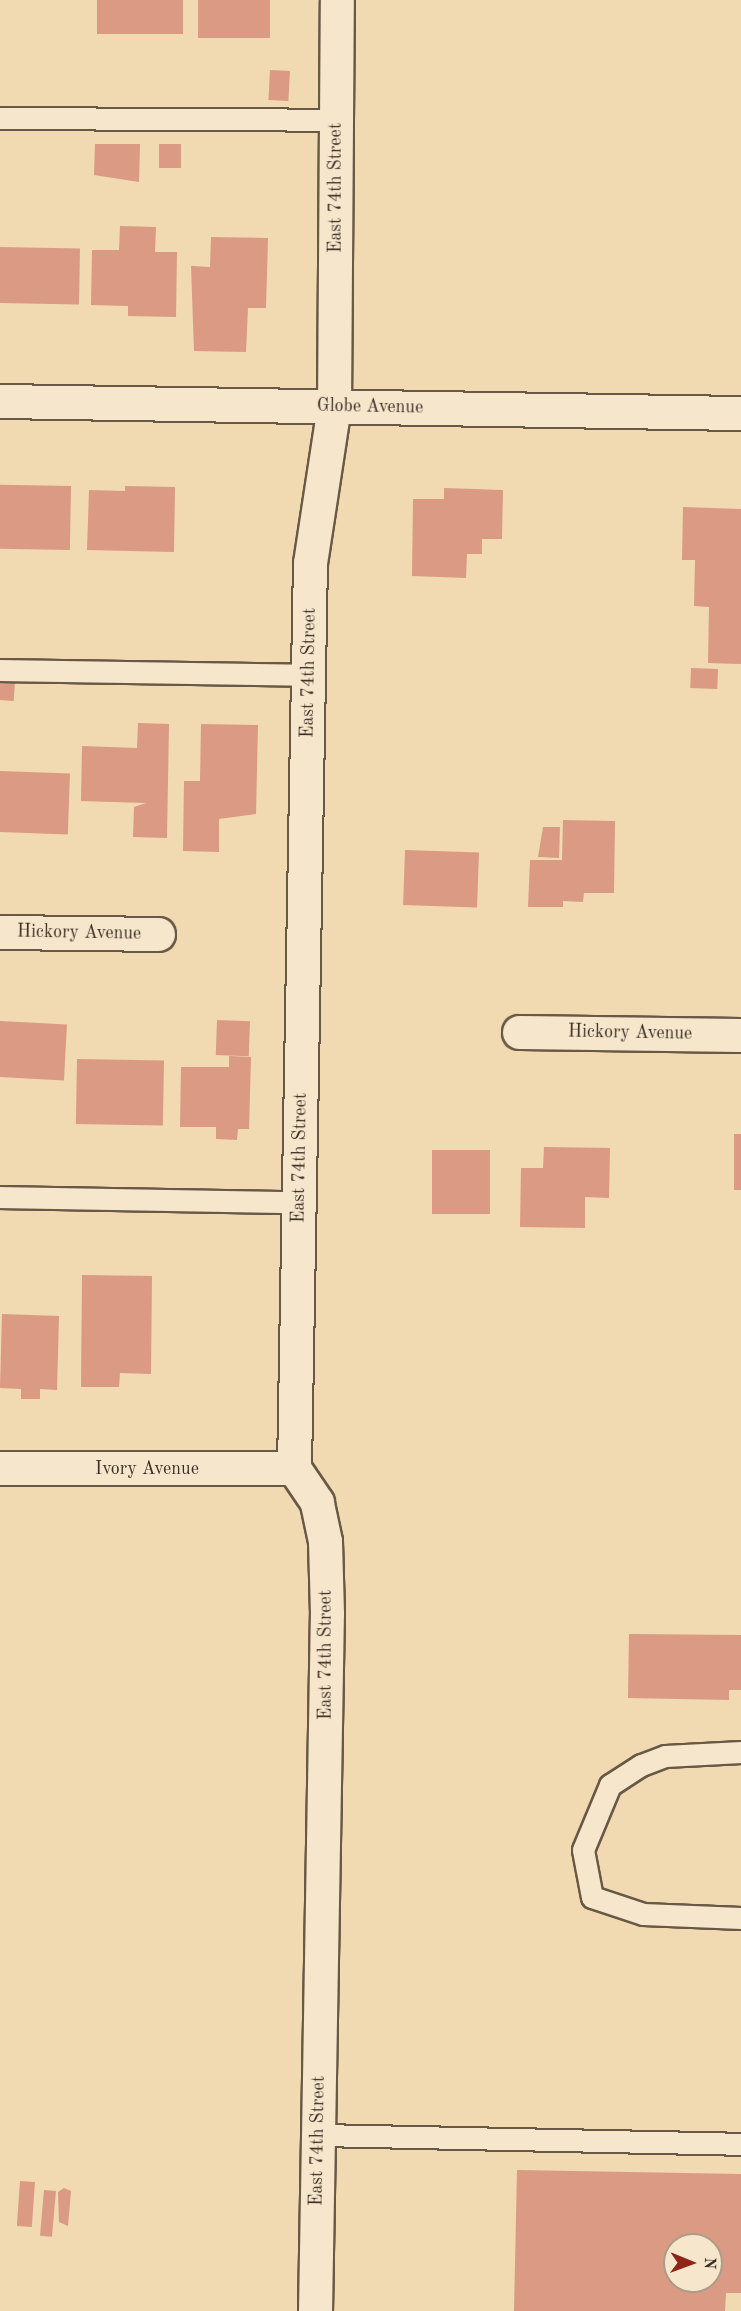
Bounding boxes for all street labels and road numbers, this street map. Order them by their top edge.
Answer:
street label: East 74th Street [325,123,347,253]
street label: Globe Avenue [317,395,423,419]
street label: East 74th Street [297,608,321,738]
street label: Hickory Avenue [17,921,141,945]
street label: Hickory Avenue [568,1021,692,1045]
street label: East 74th Street [288,1093,312,1223]
street label: Ivory Avenue [95,1458,199,1480]
street label: East 74th Street [315,1590,337,1720]
street label: East 74th Street [306,2076,330,2206]

